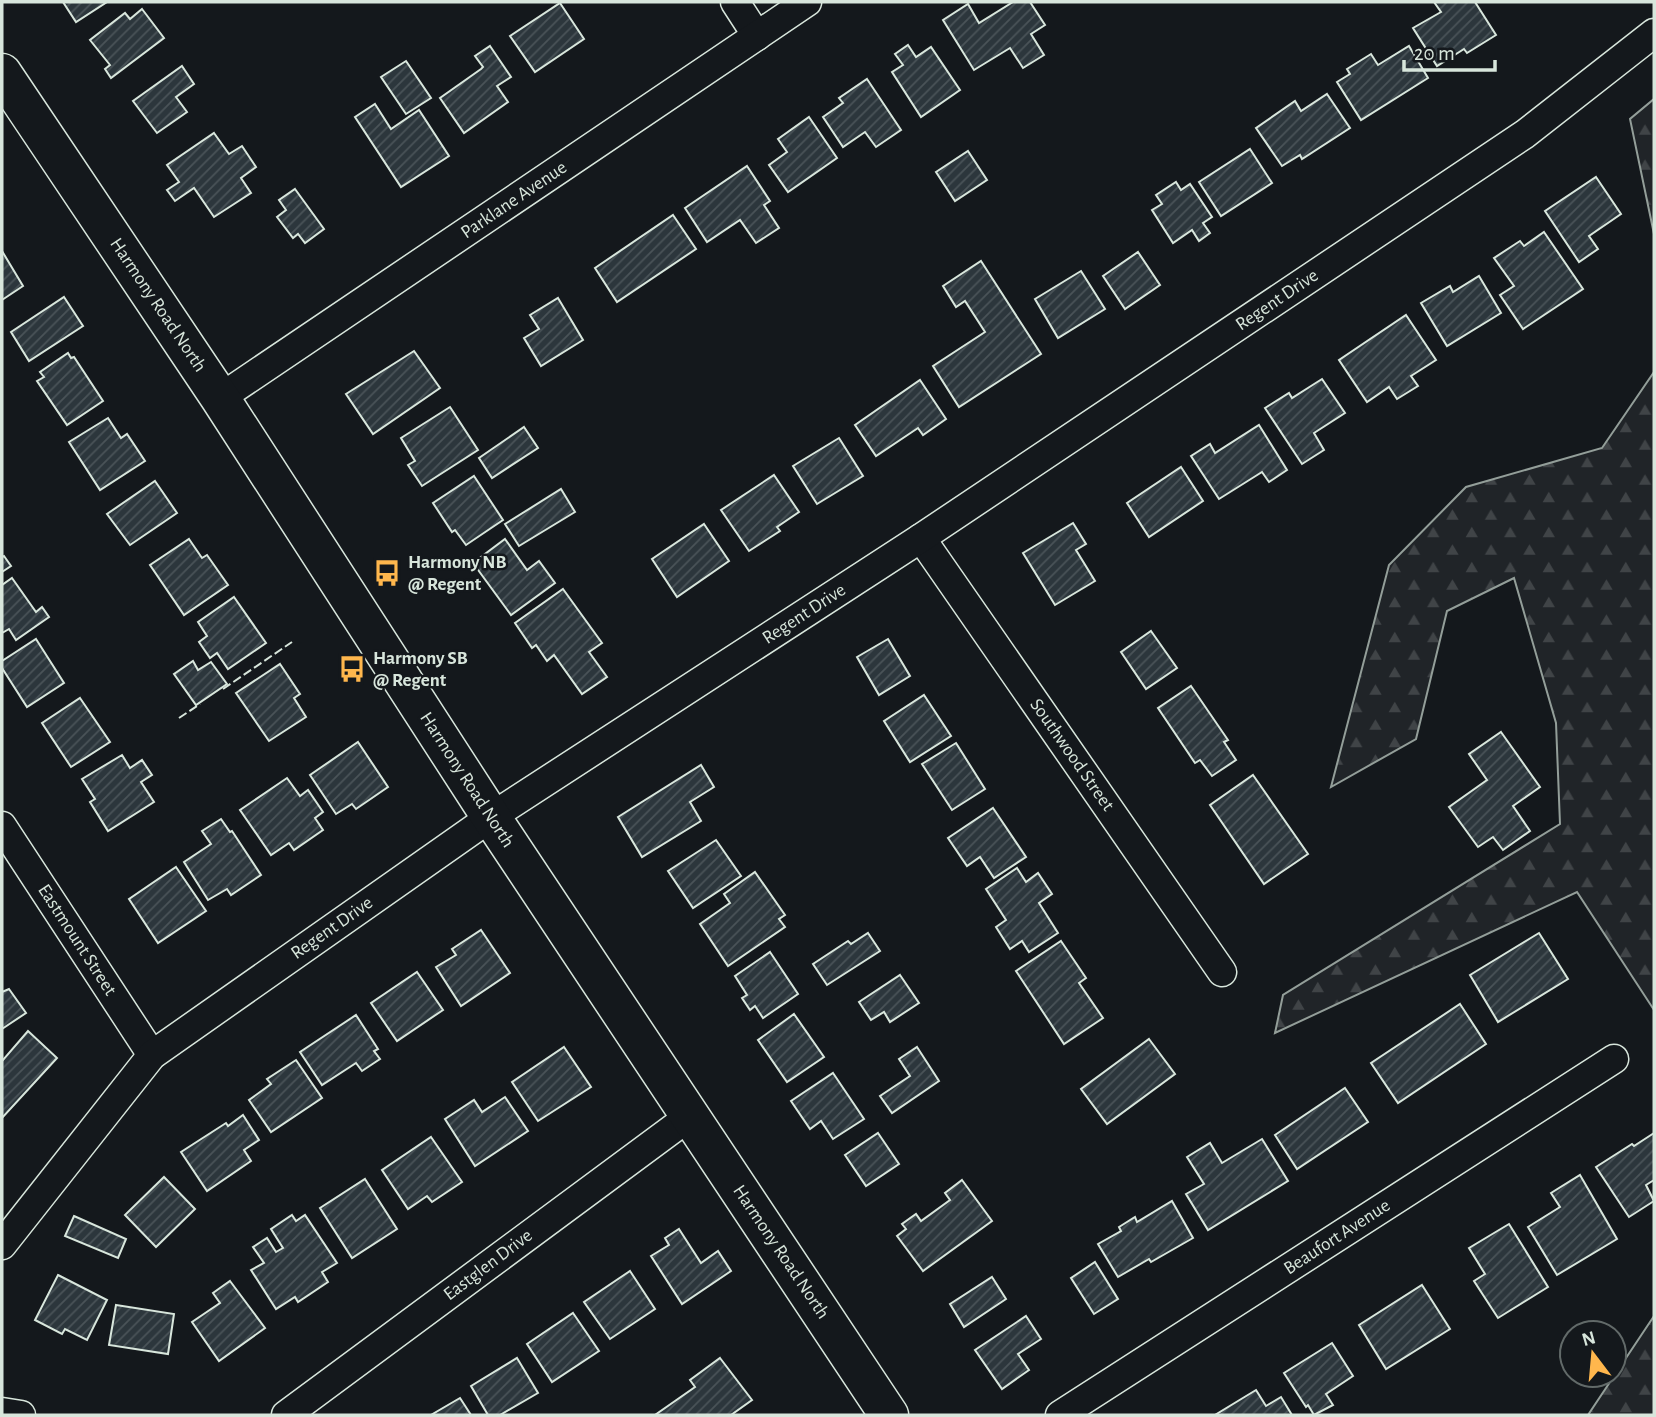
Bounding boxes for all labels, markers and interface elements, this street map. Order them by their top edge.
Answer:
scale bar [1404,28,1495,72]
text: 20 m [1414,43,1455,64]
street label: Parklane Avenue [458,158,570,242]
street label: Harmony Road North [106,235,210,375]
street label: Regent Drive [1232,266,1322,334]
place label: Harmony NB @ Regent [408,553,507,594]
bus stop icon: Harmony NB @ Regent [372,558,402,588]
street label: Regent Drive [759,580,849,648]
place label: Harmony SB @ Regent [373,649,468,690]
bus stop icon: Harmony SB @ Regent [337,654,367,684]
street label: Southwood Street [1026,695,1118,815]
street label: Harmony Road North [416,709,518,851]
street label: Eastmount Street [34,881,120,999]
street label: Regent Drive [288,893,376,963]
street label: Harmony Road North [729,1182,833,1322]
street label: Beaufort Avenue [1281,1196,1393,1278]
street label: Eastglen Drive [440,1226,536,1304]
north arrow [1558,1319,1628,1389]
text: N [1580,1328,1598,1350]

